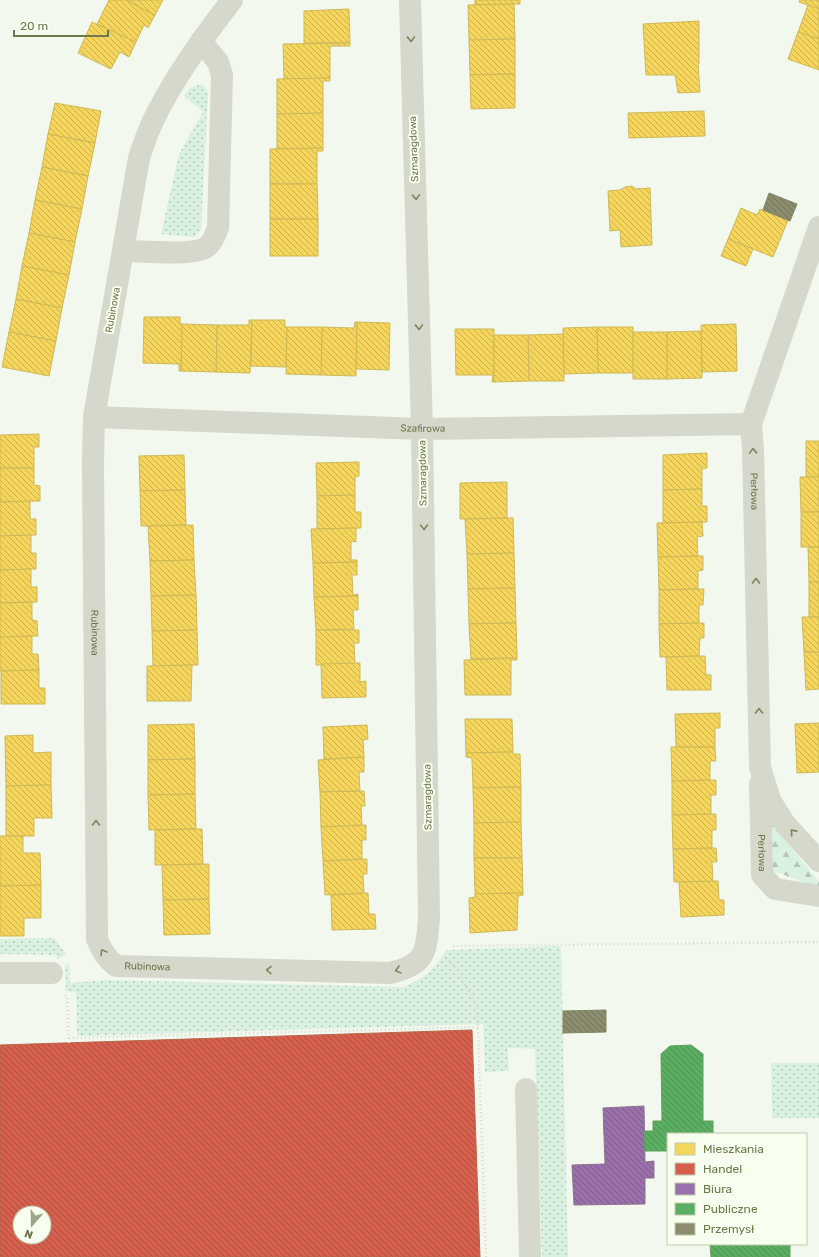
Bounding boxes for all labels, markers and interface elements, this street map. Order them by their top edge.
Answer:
scale bar [14,12,108,38]
text: 20 m [20,19,48,33]
one-way arrow [407,36,415,42]
street label: Szmaragdowa [407,116,421,182]
one-way arrow [411,194,420,200]
street label: Rubinowa [103,286,123,334]
one-way arrow [415,324,423,330]
street label: Szafirowa [400,422,445,435]
street label: Szmaragdowa [416,440,430,506]
one-way arrow [748,448,757,454]
street label: Perłowa [748,473,760,510]
one-way arrow [419,524,428,530]
one-way arrow [751,578,760,584]
street label: Rubinowa [88,610,101,656]
one-way arrow [754,708,763,714]
street label: Szmaragdowa [421,764,435,830]
one-way arrow [92,820,100,826]
one-way arrow [790,829,798,837]
street label: Perłowa [755,834,768,872]
one-way arrow [101,949,108,956]
street label: Rubinowa [124,960,170,973]
one-way arrow [266,965,272,974]
one-way arrow [395,965,402,974]
legend [667,1133,807,1245]
text: Mieszkania [703,1142,764,1156]
text: Handel [703,1162,742,1176]
text: Biura [703,1182,732,1196]
text: Publiczne [703,1202,758,1216]
north arrow [12,1205,52,1245]
text: Przemysł [703,1222,755,1236]
text: N [23,1226,35,1241]

